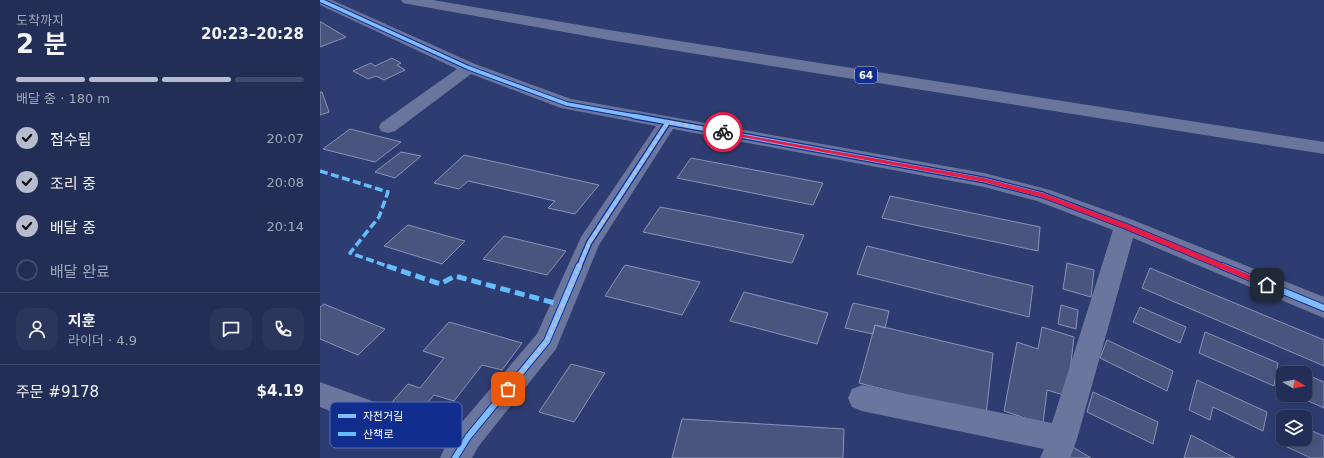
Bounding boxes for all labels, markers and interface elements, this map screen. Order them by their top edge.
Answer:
text: 도착까지 [16,13,64,28]
text: 20:23–20:28 [201,25,304,43]
text: 2 분 [16,29,67,59]
road number: 64 [855,67,877,83]
text: 배달 중 · 180 m [16,91,110,106]
courier [703,112,743,152]
icon: bike [712,121,734,143]
icon: check [16,127,38,149]
text: 접수됨 [50,131,91,149]
text: 20:07 [267,131,304,146]
icon: check [16,171,38,193]
text: 조리 중 [50,175,96,193]
text: 20:08 [267,175,304,190]
icon: check [16,215,38,237]
text: 배달 중 [50,219,96,237]
text: 20:14 [267,219,304,234]
text: 배달 완료 [50,263,110,281]
pin [1250,268,1284,302]
icon: home [1256,274,1278,296]
button: person [16,308,58,350]
button: chat [210,308,252,350]
button: phone [262,308,304,350]
text: 지훈 [68,312,96,330]
text: 라이더 · 4.9 [68,333,137,348]
north arrow [1276,366,1312,402]
map controls [1276,366,1312,446]
pin [491,372,525,406]
icon: bag [497,378,519,400]
text: $4.19 [257,382,304,400]
text: 주문 #9178 [16,383,99,401]
legend [330,402,462,448]
text: 자전거길 [363,410,403,423]
button: layers [1276,410,1312,446]
text: 산책로 [363,428,393,441]

